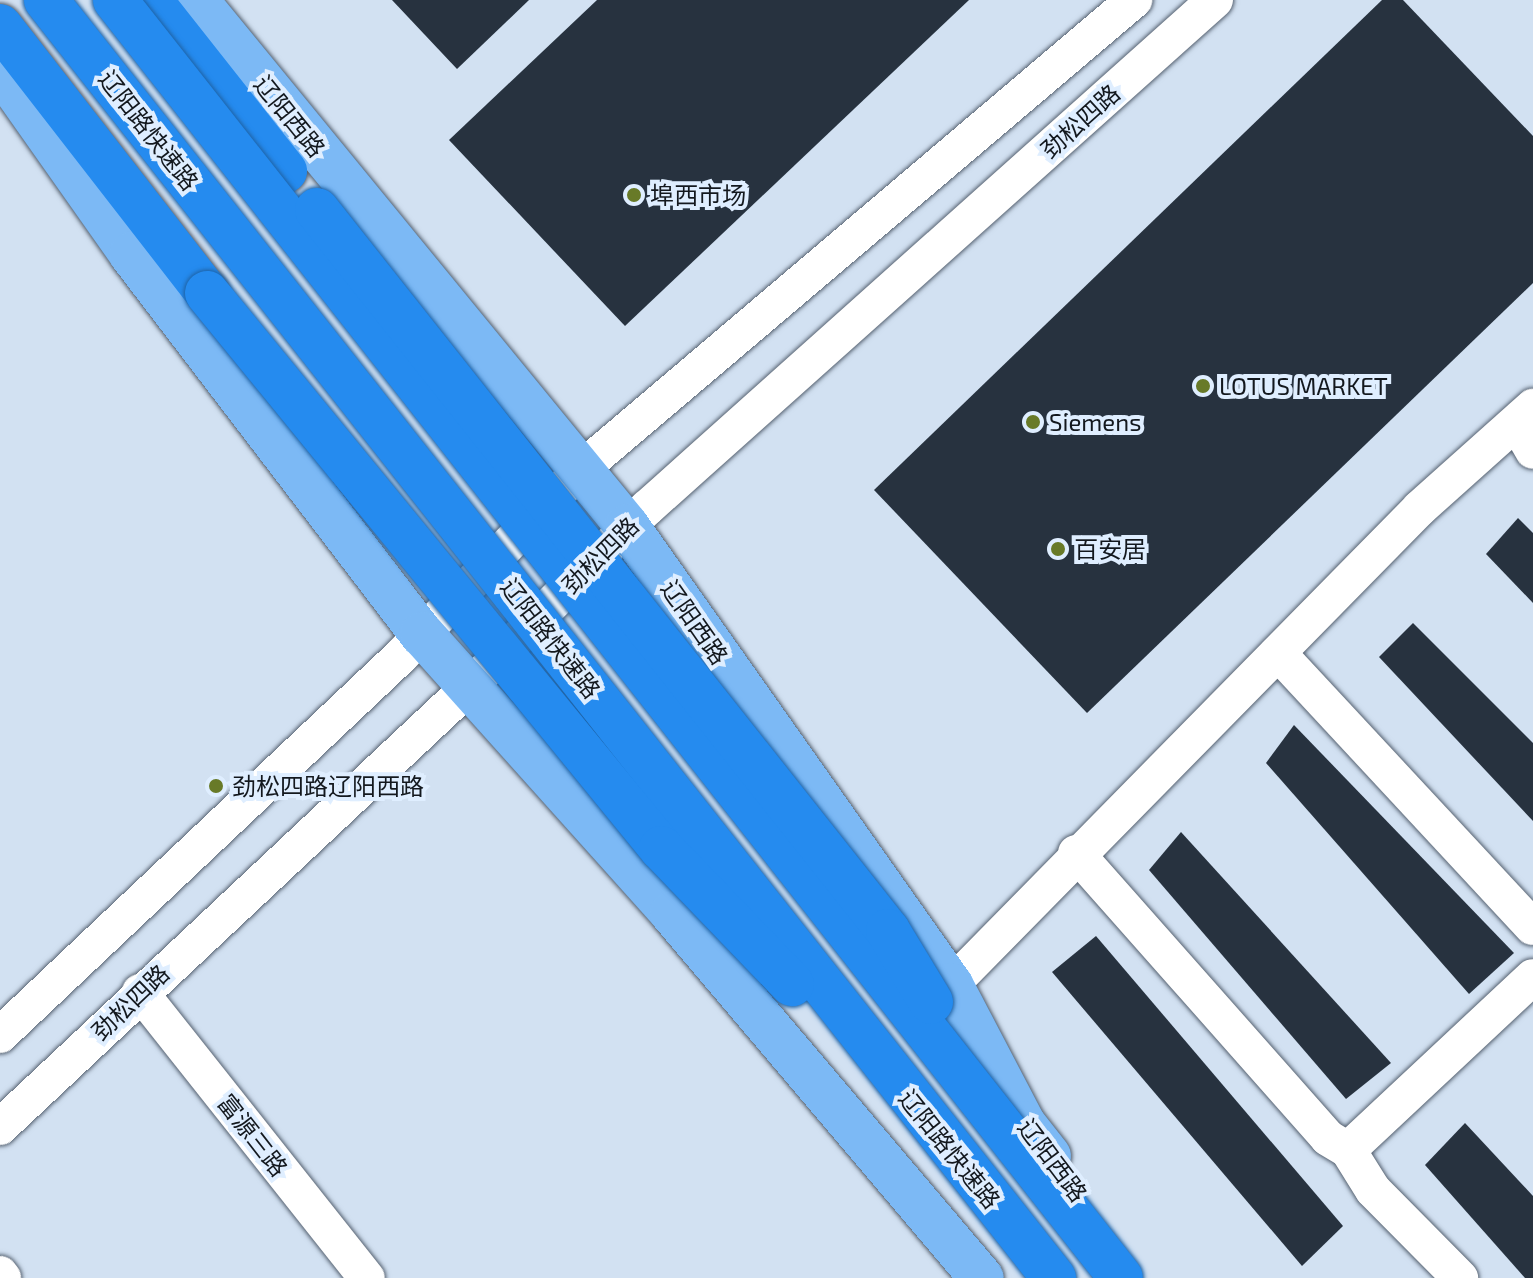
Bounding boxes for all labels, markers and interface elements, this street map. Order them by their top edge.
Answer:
street label: 辽阳路快速路 [93,64,205,196]
street label: 辽阳西路 [249,70,331,162]
street label: 劲松四路 [1035,78,1125,164]
place label: 埠西市场 [650,181,746,209]
marker: 埠西市场 [625,186,643,204]
place label: LOTUS MARKET [1219,372,1388,400]
marker: LOTUS MARKET [1194,377,1212,395]
place label: Siemens [1049,408,1141,436]
marker: Siemens [1024,413,1042,431]
street label: 劲松四路 [556,511,644,599]
place label: 百安居 [1074,535,1146,563]
marker: 百安居 [1049,540,1067,558]
street label: 辽阳路快速路 [495,572,607,704]
street label: 辽阳西路 [656,574,734,670]
place label: 劲松四路辽阳西路 [232,772,424,800]
marker: 劲松四路辽阳西路 [207,777,225,795]
street label: 劲松四路 [85,958,175,1046]
street label: 辽阳路快速路 [893,1084,1007,1214]
street label: 富源三路 [212,1088,294,1182]
street label: 辽阳西路 [1013,1113,1093,1207]

